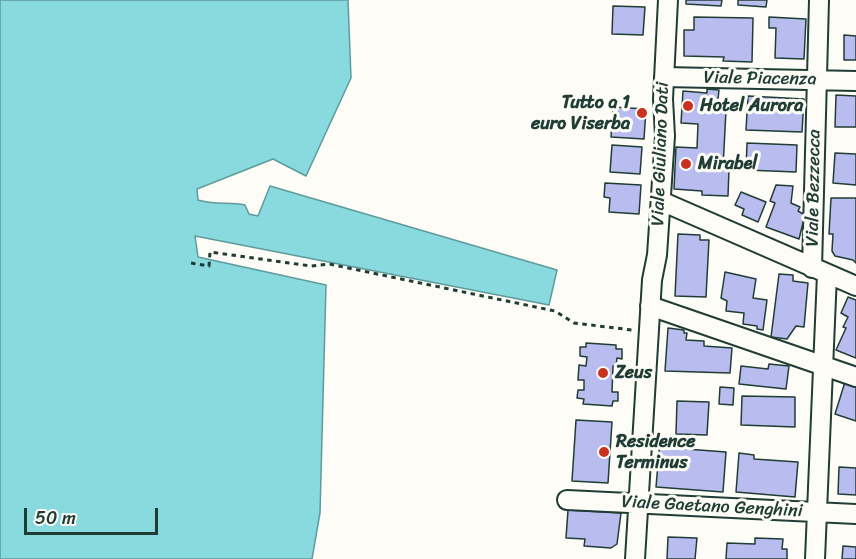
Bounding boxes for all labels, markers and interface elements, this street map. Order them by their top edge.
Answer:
street label: Viale Piacenza [703,67,817,91]
street label: Viale Giuliano Dati [648,82,674,226]
place label: Tutto a 1 euro Viserba [531,92,630,134]
place label: Hotel Aurora [700,95,803,117]
marker: Hotel Aurora [681,99,695,113]
marker: Tutto a 1 euro Viserba [635,106,649,120]
street label: Viale Bezzecca [802,129,826,247]
place label: Mirabel [698,153,757,175]
marker: Mirabel [679,157,693,171]
place label: Zeus [615,362,652,384]
marker: Zeus [596,366,610,380]
place label: Residence Terminus [616,431,696,474]
marker: Residence Terminus [597,445,611,459]
street label: Viale Gaetano Genghini [621,491,803,523]
scale bar [27,496,160,534]
text: 50 m [35,502,76,534]

